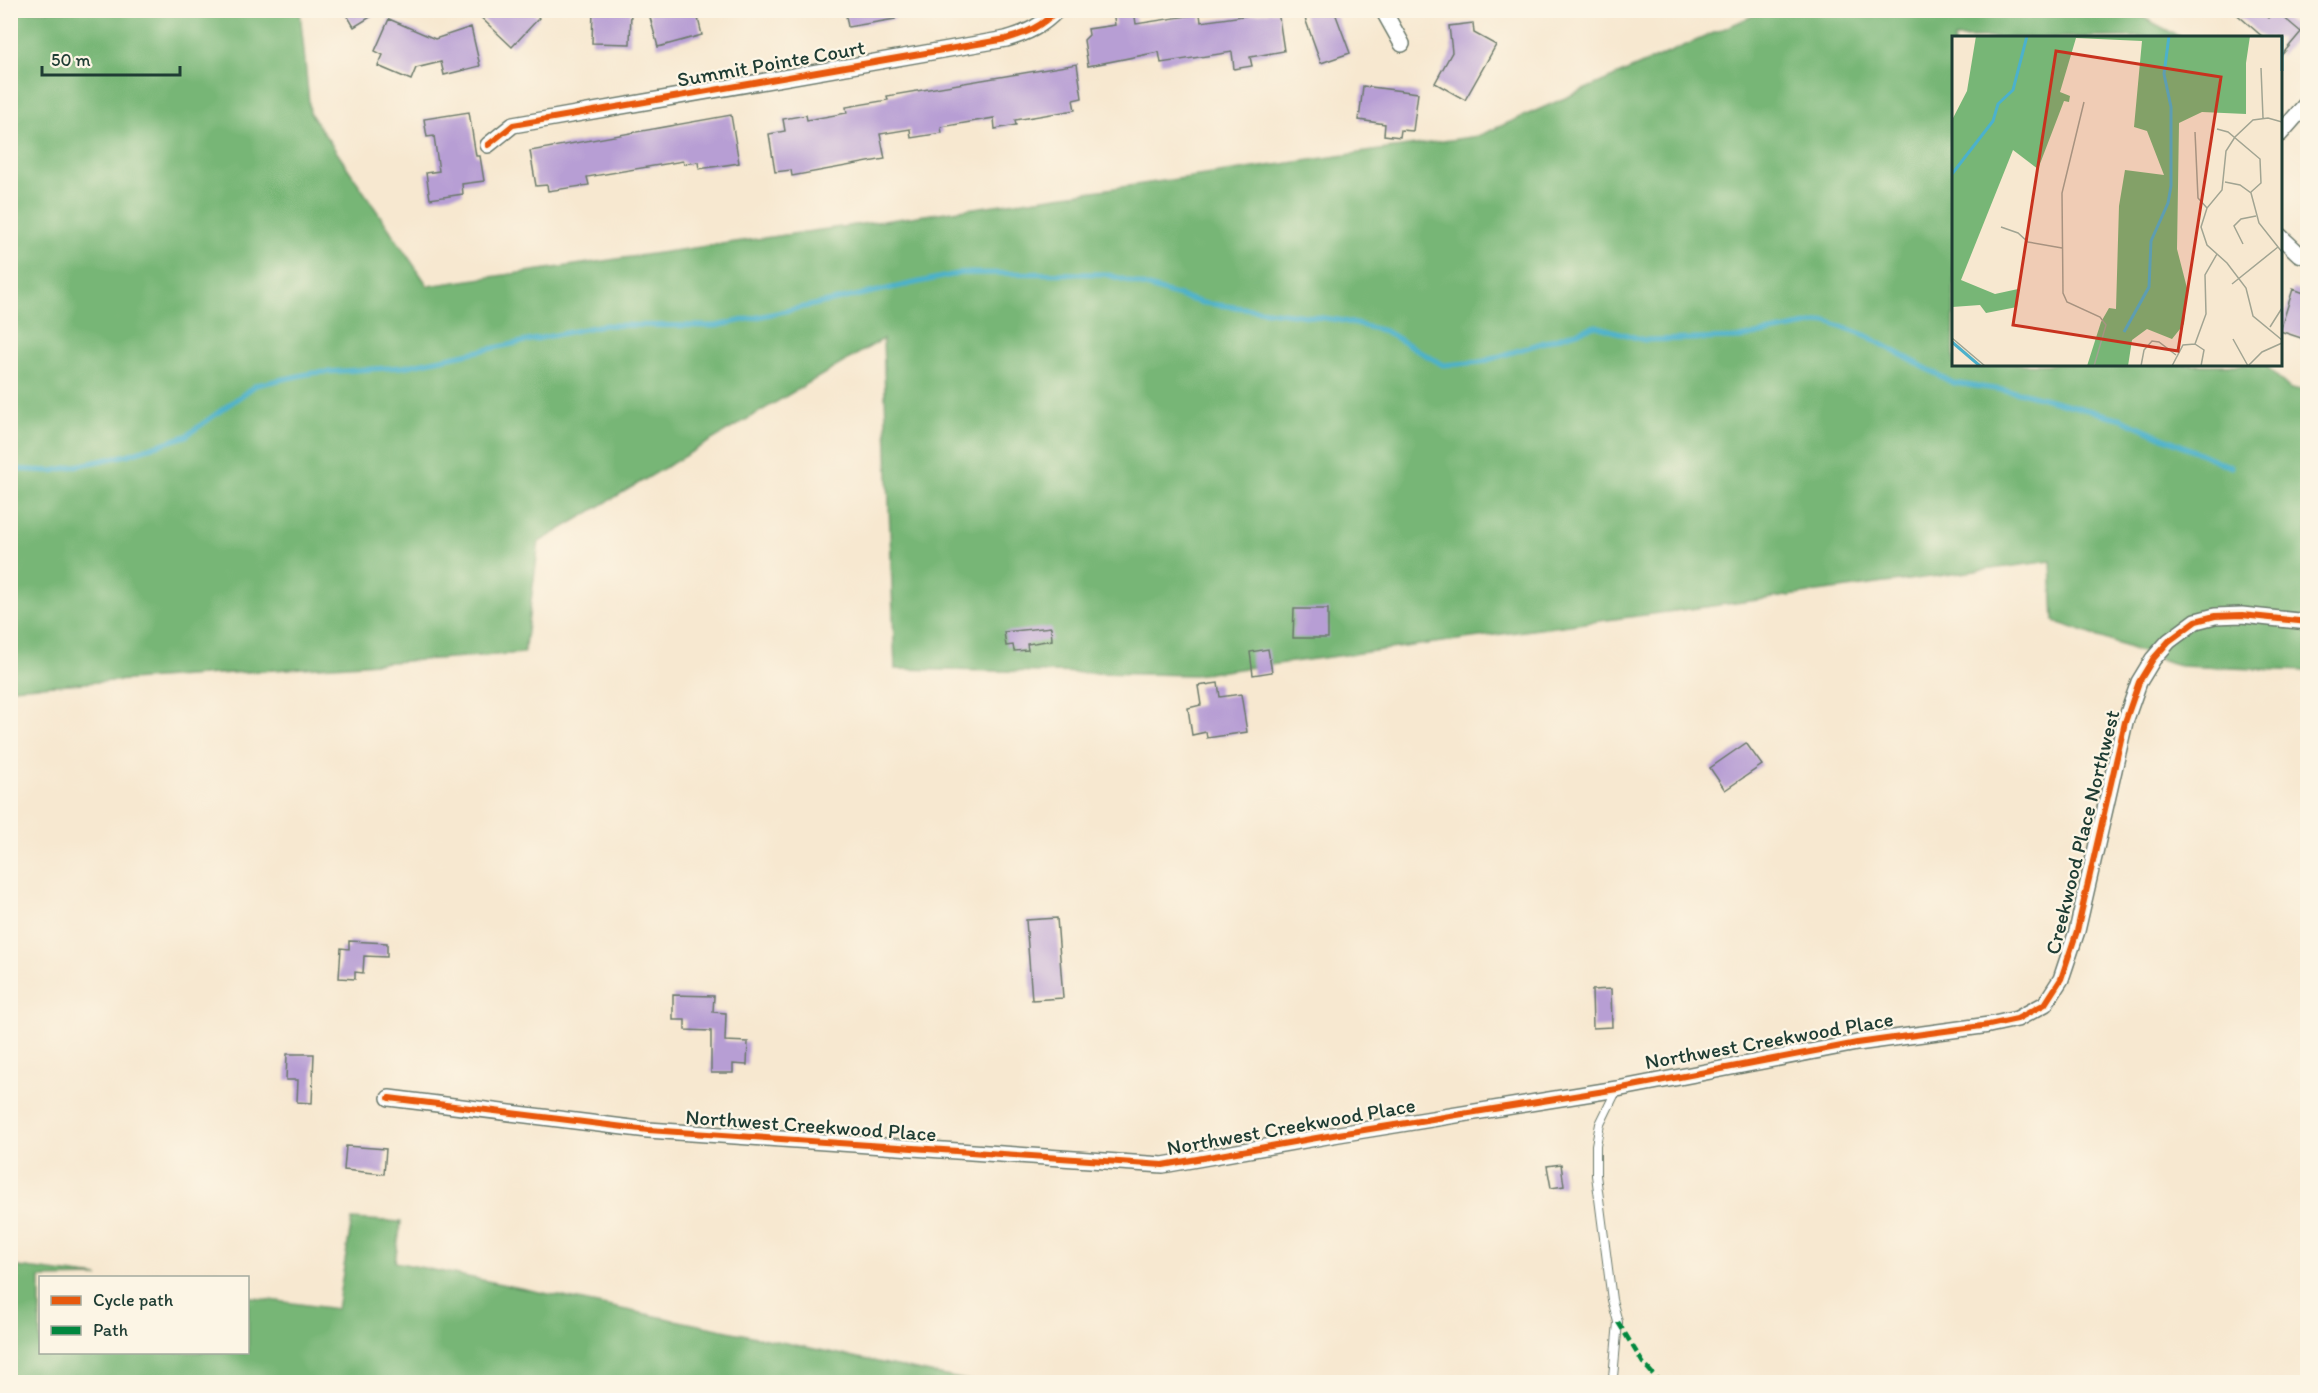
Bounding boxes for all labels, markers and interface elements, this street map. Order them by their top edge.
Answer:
street label: Summit Pointe Court [675,34,867,92]
inset map [1952,36,2282,366]
scale bar [42,39,180,77]
text: 50 m [51,49,91,71]
street label: Creekwood Place Northwest [2039,707,2125,957]
street label: Northwest Creekwood Place [1643,1006,1895,1074]
street label: Northwest Creekwood Place [1165,1092,1417,1160]
street label: Northwest Creekwood Place [685,1104,937,1146]
legend [39,1276,249,1354]
text: Cycle path [93,1289,174,1311]
text: Path [93,1319,128,1341]

